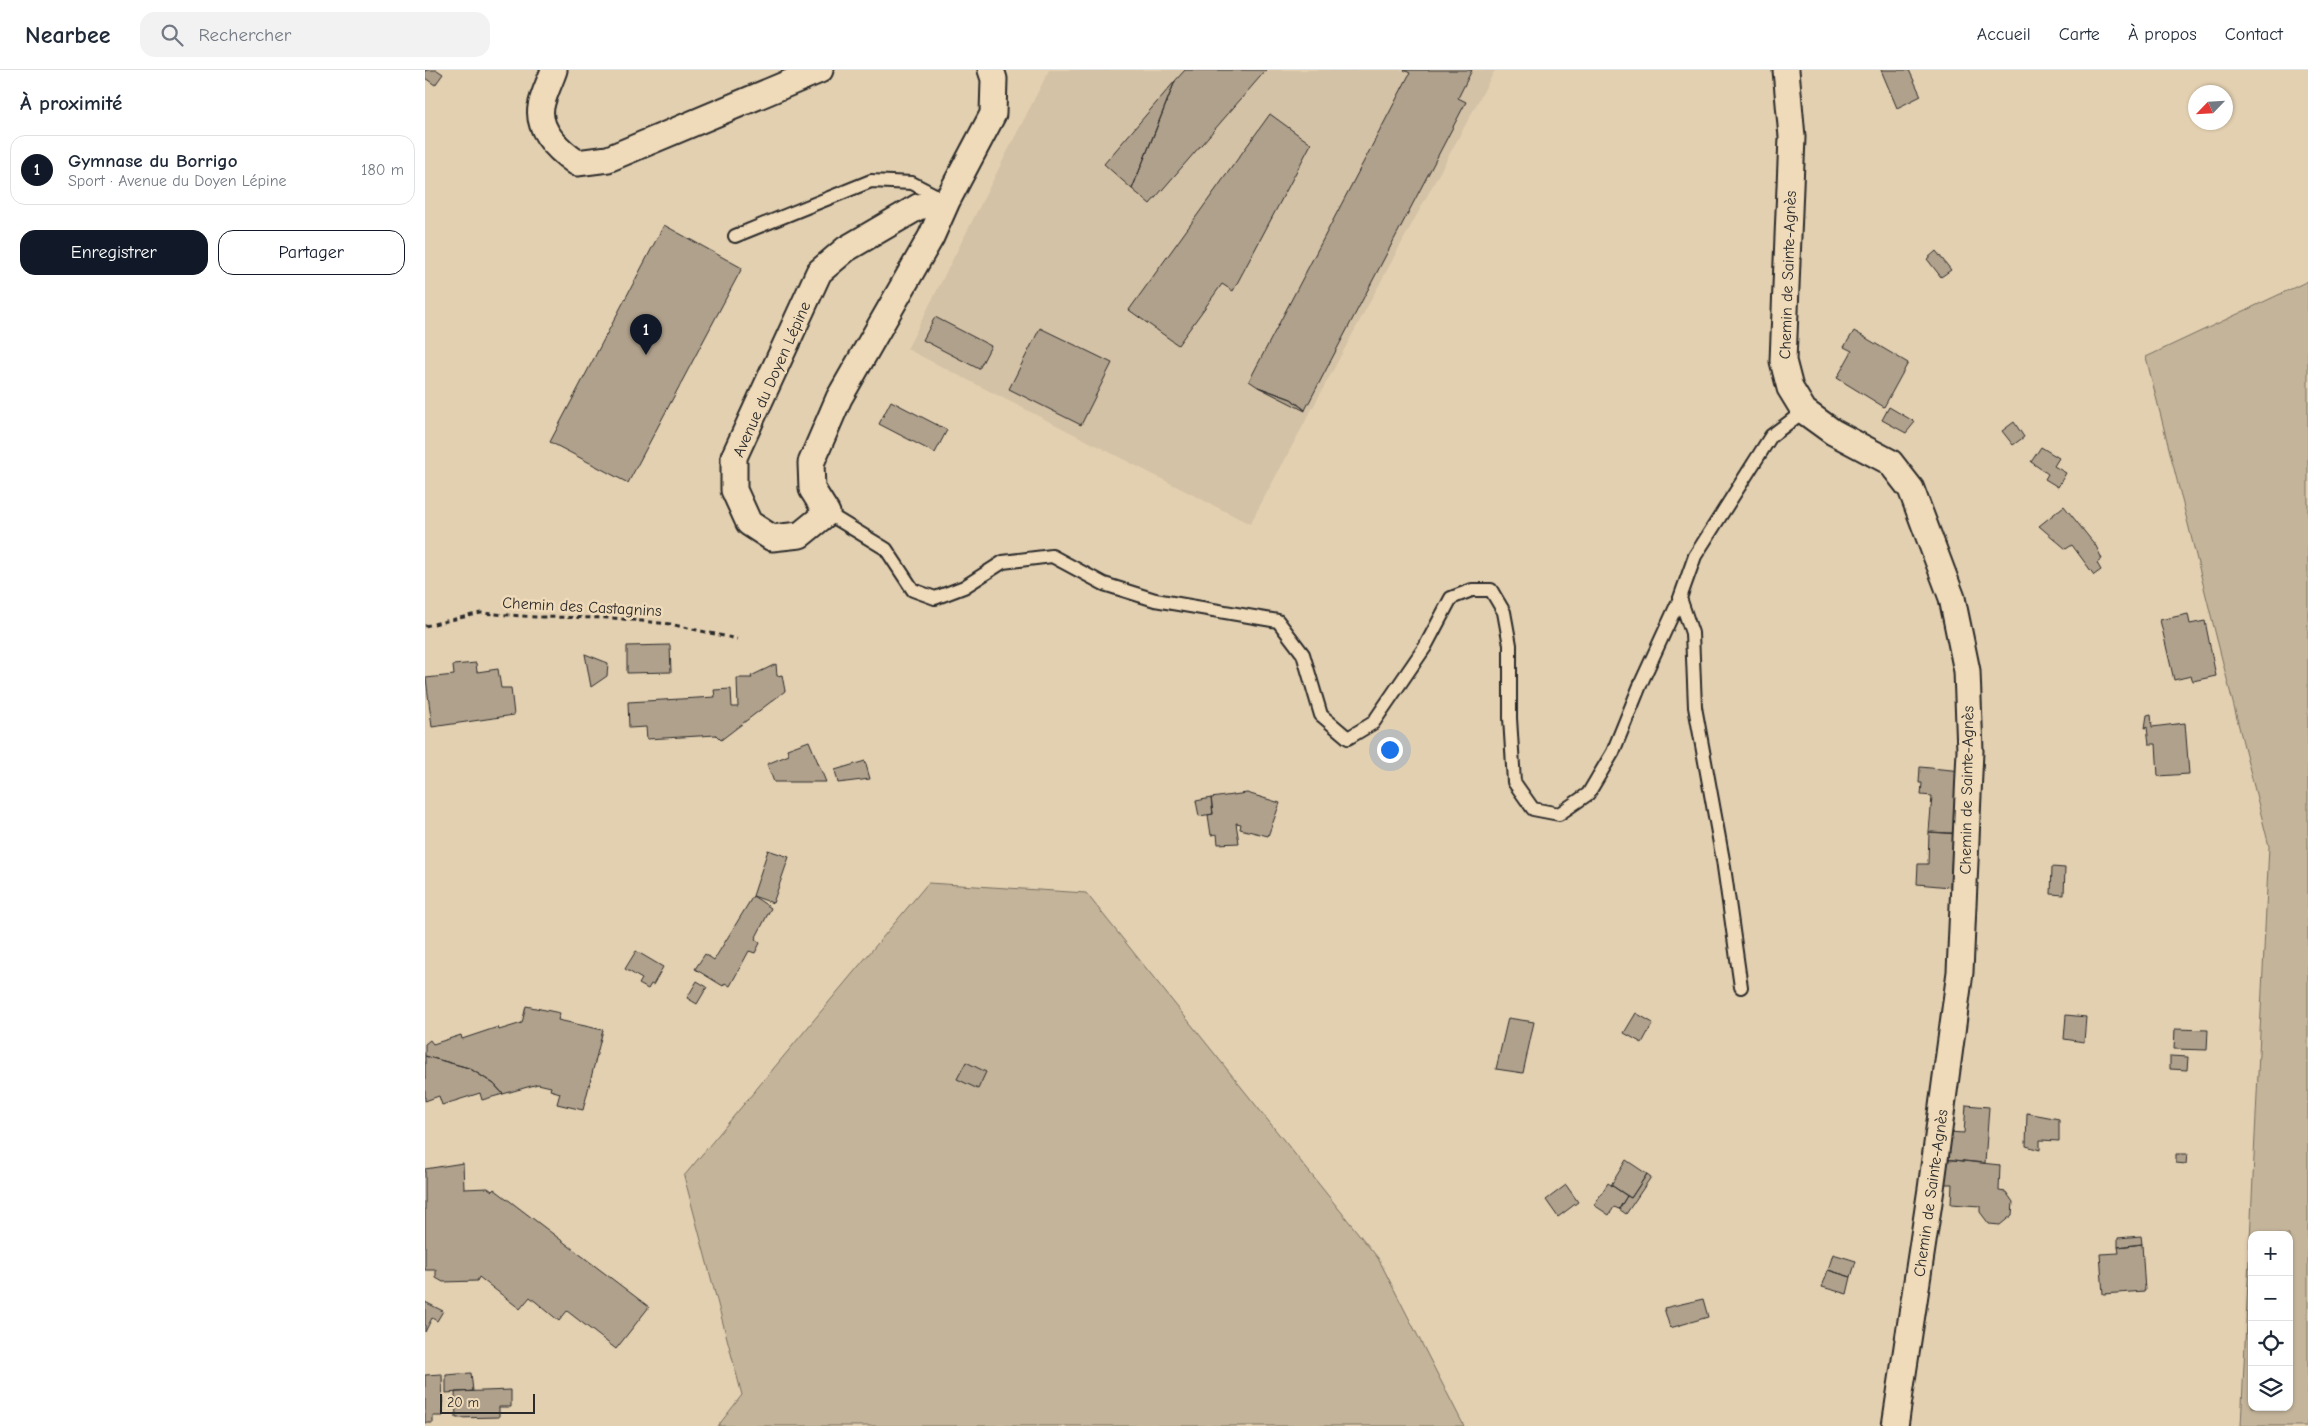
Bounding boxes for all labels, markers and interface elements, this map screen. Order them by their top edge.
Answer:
search box [140,12,490,57]
text: Nearbee [25,21,110,49]
icon: search [158,21,186,49]
text: Rechercher [198,24,291,46]
text: Accueil [1977,24,2031,45]
text: Carte [2059,24,2100,45]
text: À propos [2128,24,2197,45]
text: Contact [2225,24,2283,45]
north arrow [2188,85,2233,130]
text: À proximité [20,91,122,115]
text: Gymnase du Borrigo [68,150,238,172]
text: 1 [34,161,40,179]
text: 180 m [361,161,404,179]
text: Sport · Avenue du Doyen Lépine [68,172,287,190]
street label: Chemin de Sainte-Agnès [1776,190,1800,360]
button: Enregistrer [20,230,208,275]
button: Partager [218,230,405,275]
street label: Avenue du Doyen Lépine [729,299,814,460]
pin: 1 [630,314,662,355]
street label: Chemin des Castagnins [502,594,662,620]
street label: Chemin de Sainte-Agnès [1957,705,1977,875]
your location [1377,737,1403,763]
street label: Chemin de Sainte-Agnès [1910,1108,1952,1278]
map controls [2248,1231,2293,1411]
button: + [2248,1231,2293,1276]
button: − [2248,1276,2293,1321]
button: locate [2248,1321,2293,1366]
button: layers [2248,1366,2293,1411]
scale bar [440,1391,535,1414]
text: 20 m [447,1394,479,1411]

